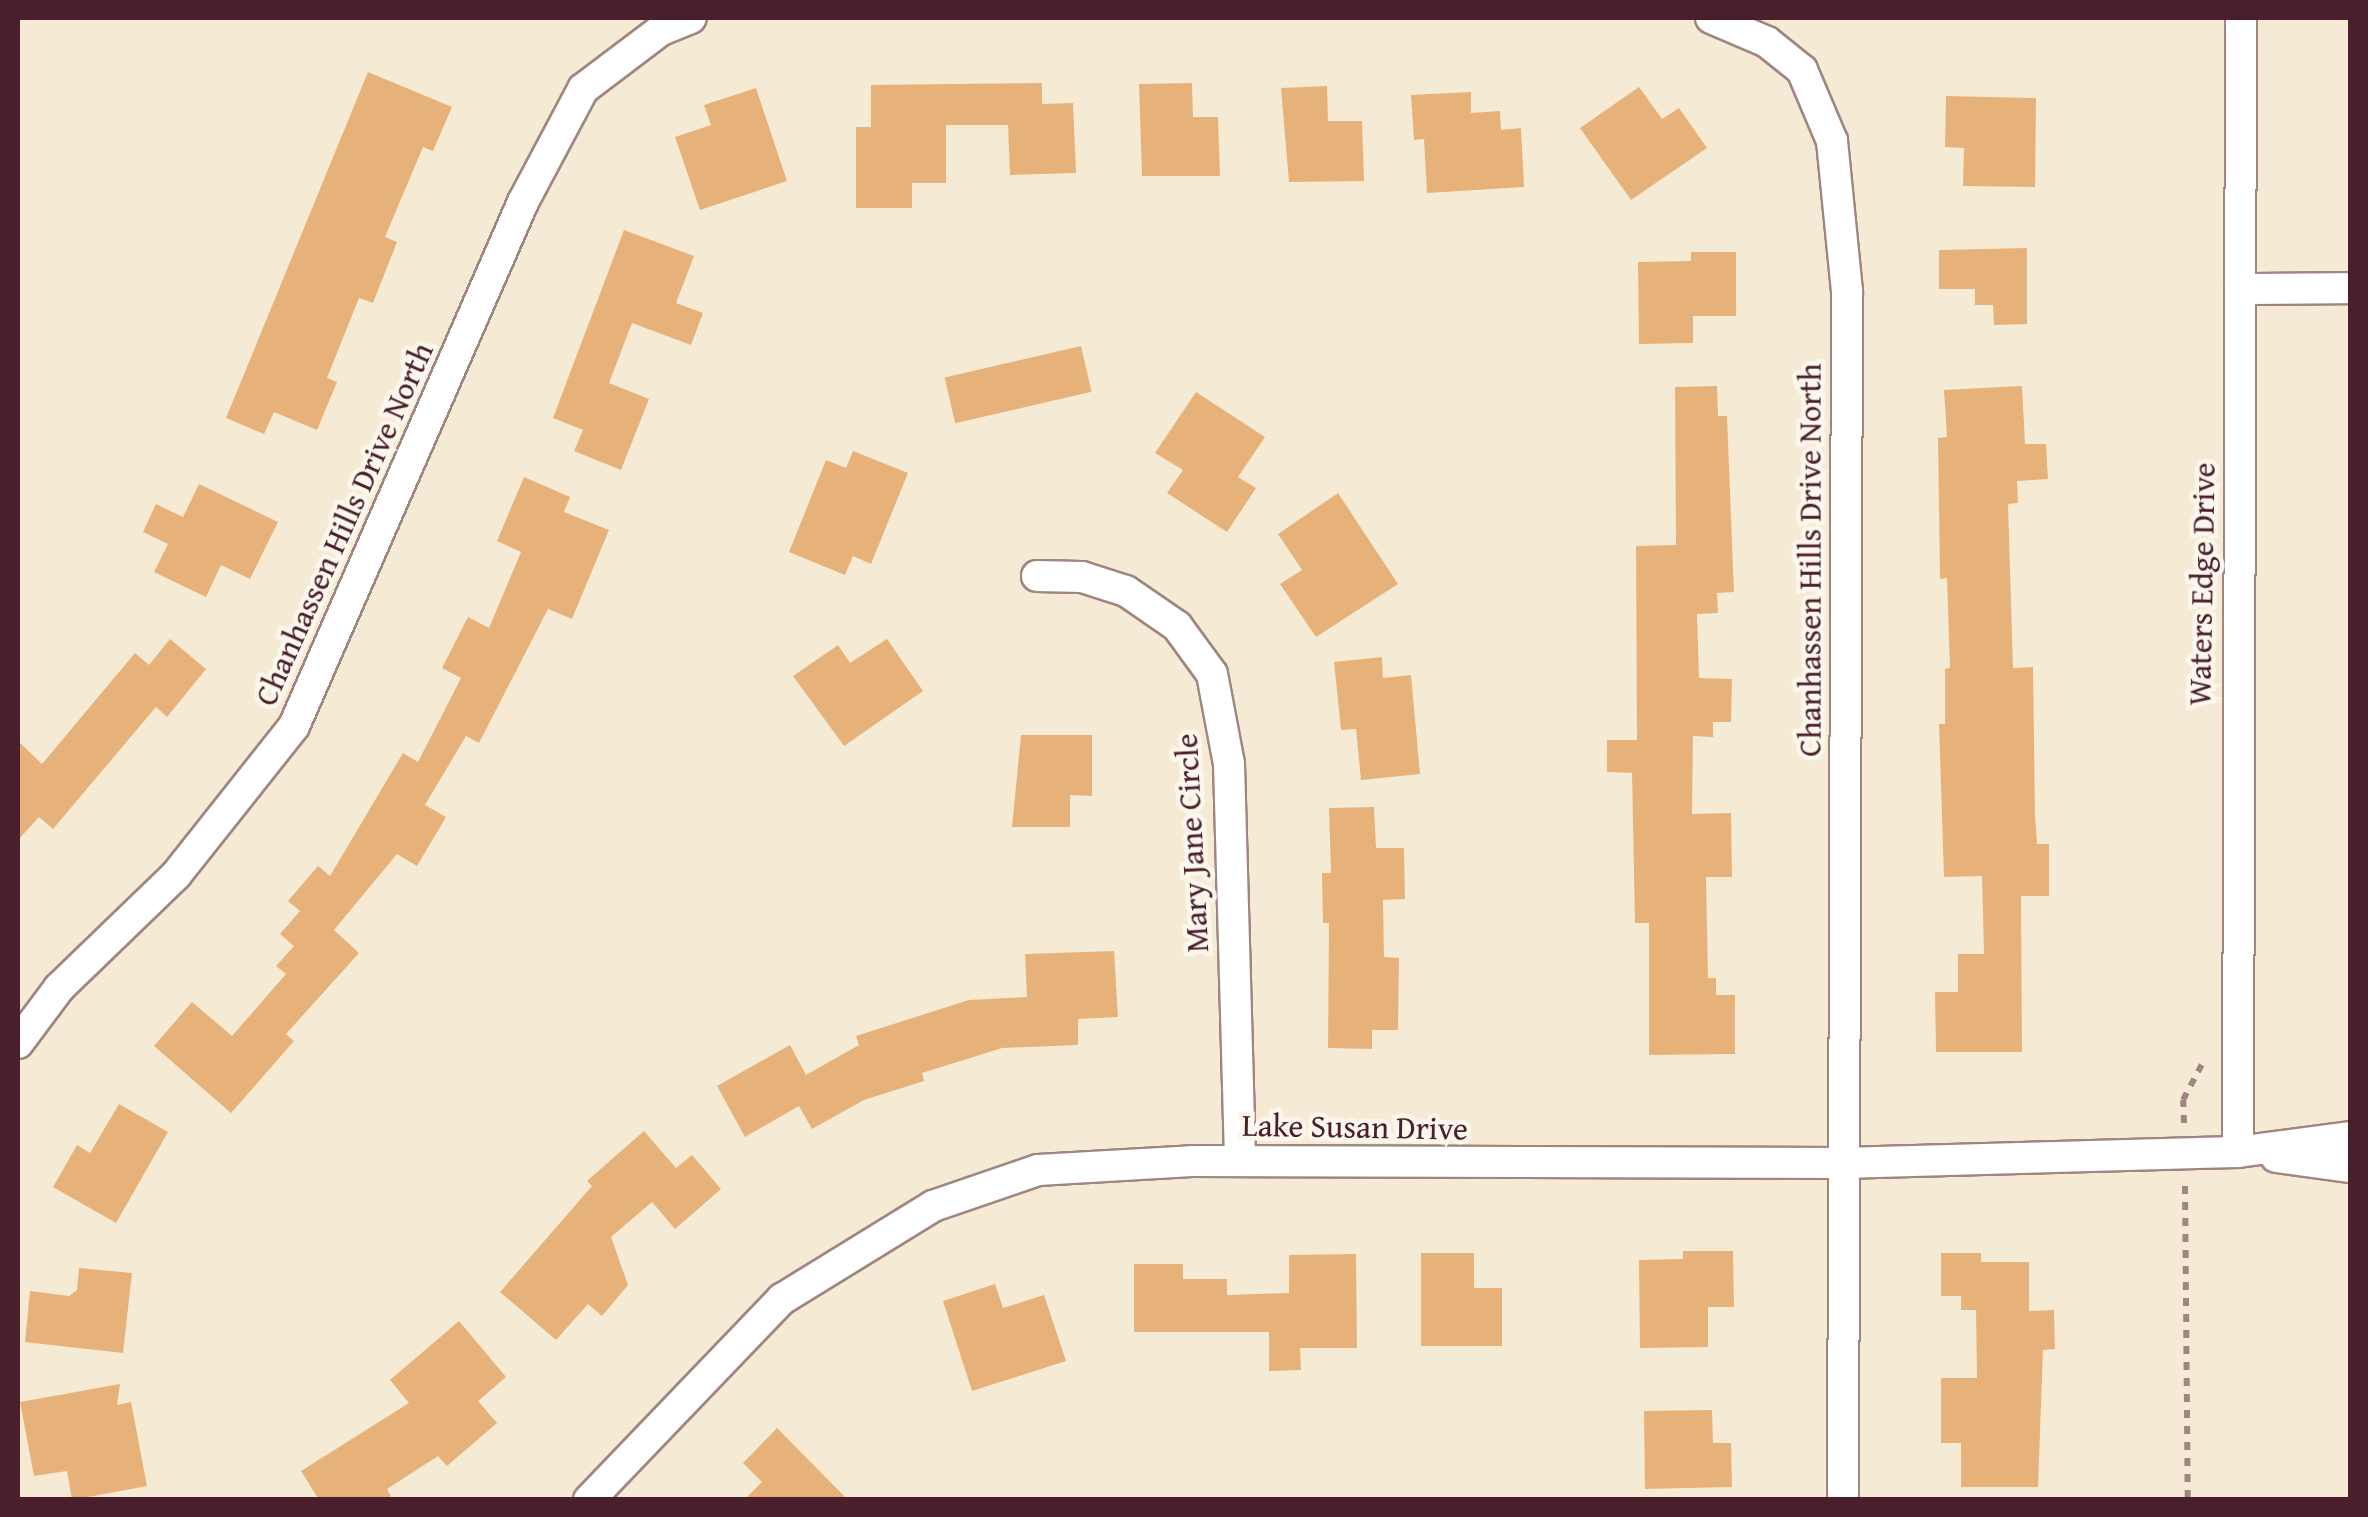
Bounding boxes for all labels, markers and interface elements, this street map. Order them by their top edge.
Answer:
street label: Chanhassen Hills Drive North [246,336,442,712]
street label: Chanhassen Hills Drive North [1791,363,1829,757]
street label: Waters Edge Drive [2181,462,2223,706]
street label: Mary Jane Circle [1167,732,1217,954]
street label: Lake Susan Drive [1242,1106,1468,1148]

